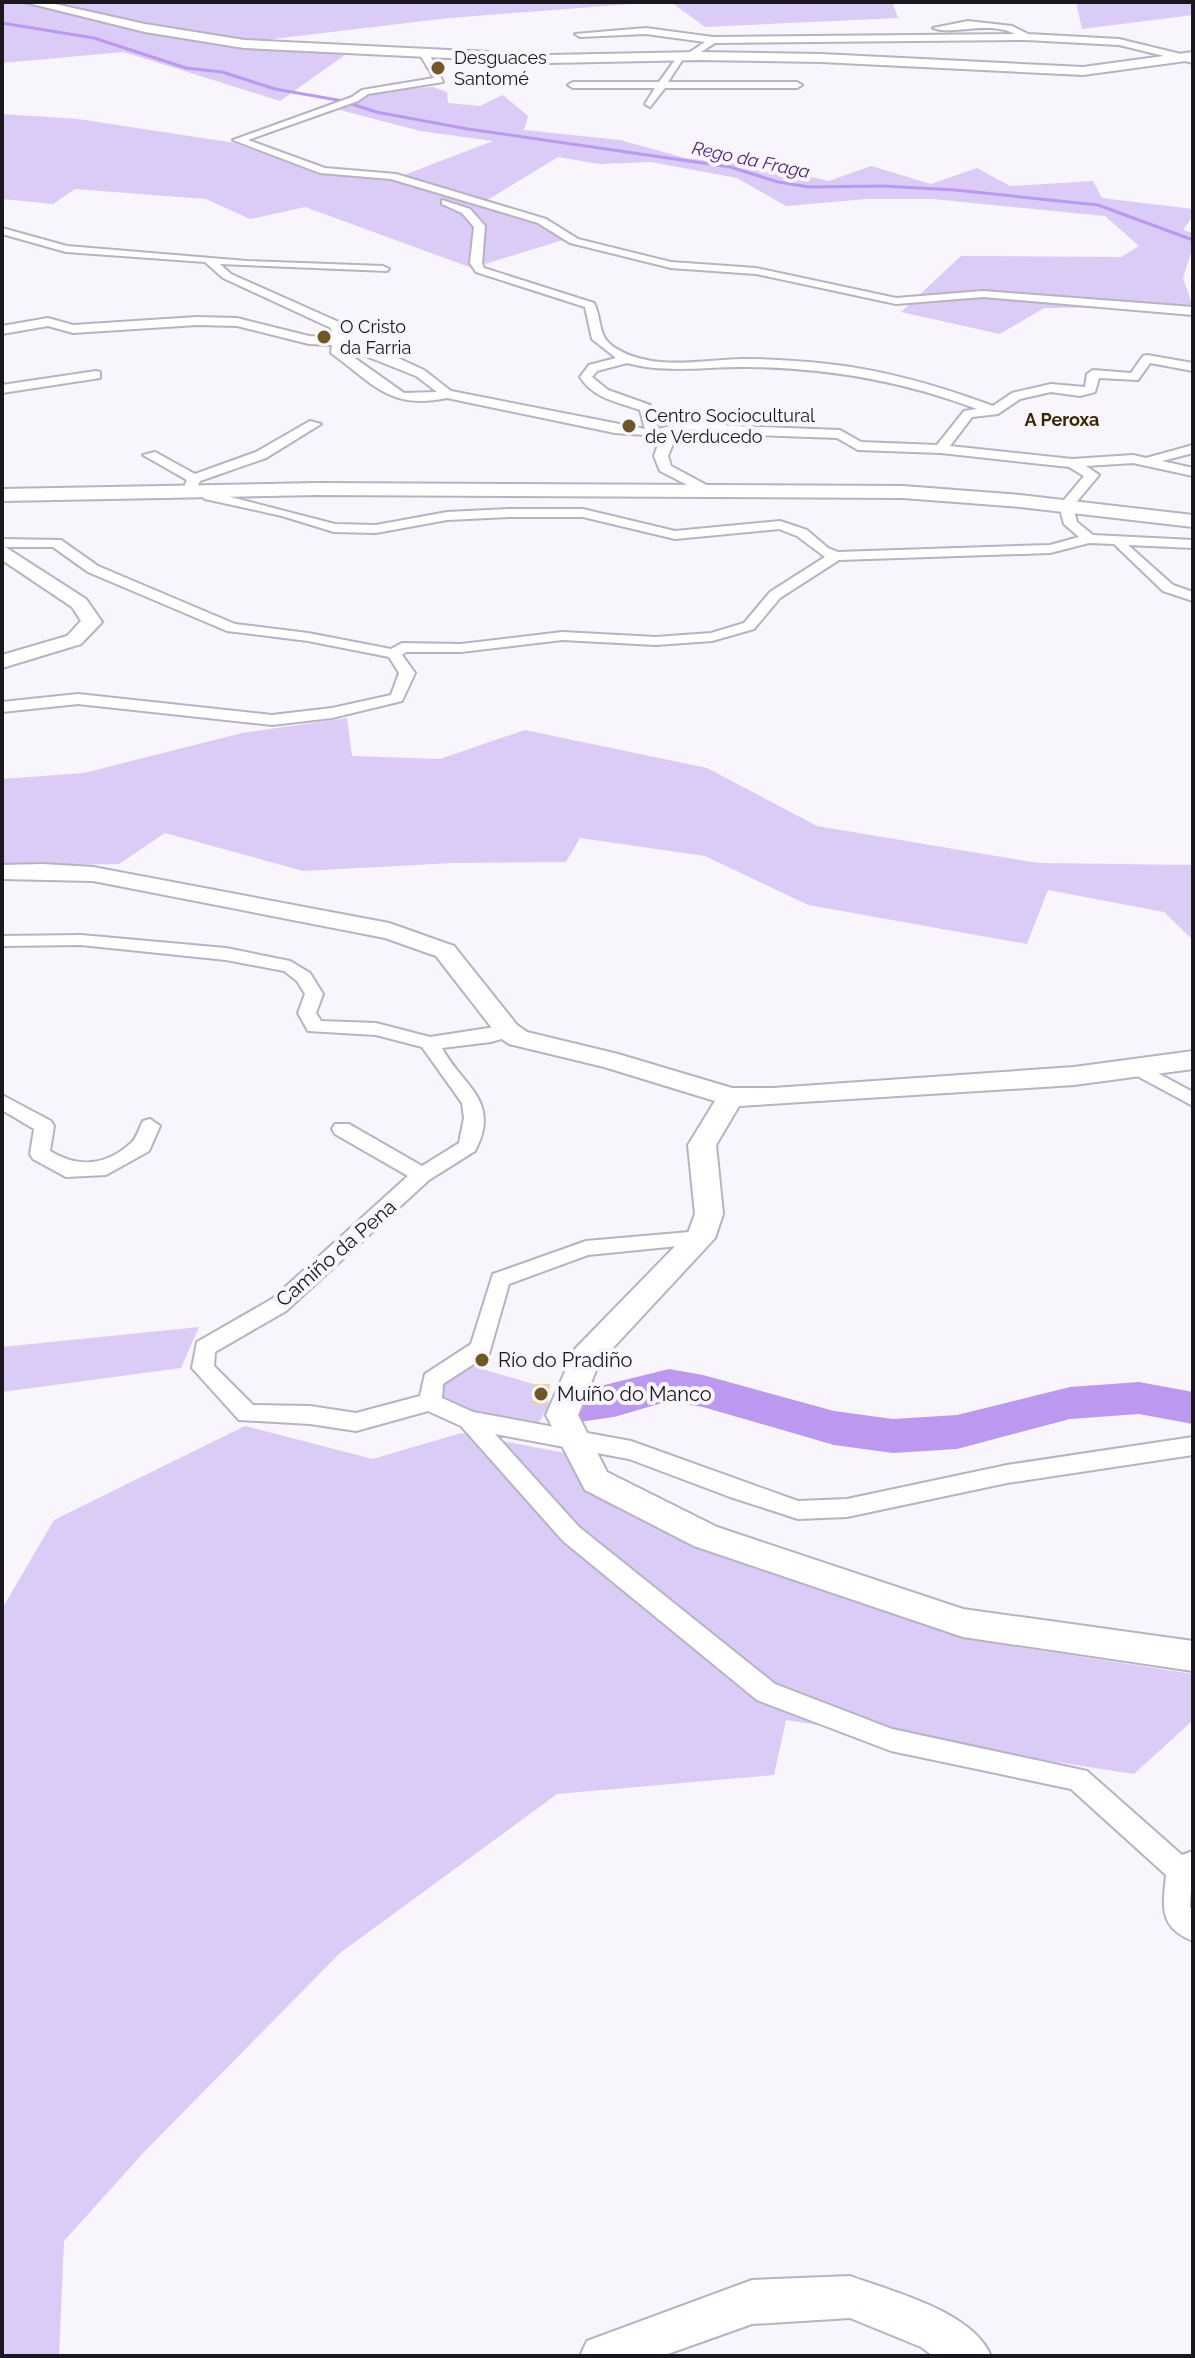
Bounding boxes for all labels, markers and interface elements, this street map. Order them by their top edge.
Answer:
place label: Desguaces Santomé [454,47,547,89]
marker: Desguaces Santomé [429,59,447,77]
water label: Rego da Fraga [690,137,812,182]
place label: O Cristo da Farria [340,316,411,358]
marker: O Cristo da Farria [315,328,333,346]
place label: Centro Sociocultural de Verducedo [645,405,815,447]
district label: A Peroxa [1025,409,1099,430]
marker: Centro Sociocultural de Verducedo [620,417,638,435]
street label: Camiño da Pena [271,1194,401,1312]
place label: Río do Pradiño [498,1348,633,1372]
marker: Río do Pradiño [473,1351,491,1369]
place label: Muíño do Manco [557,1382,712,1406]
marker: Muíño do Manco [532,1385,550,1403]

